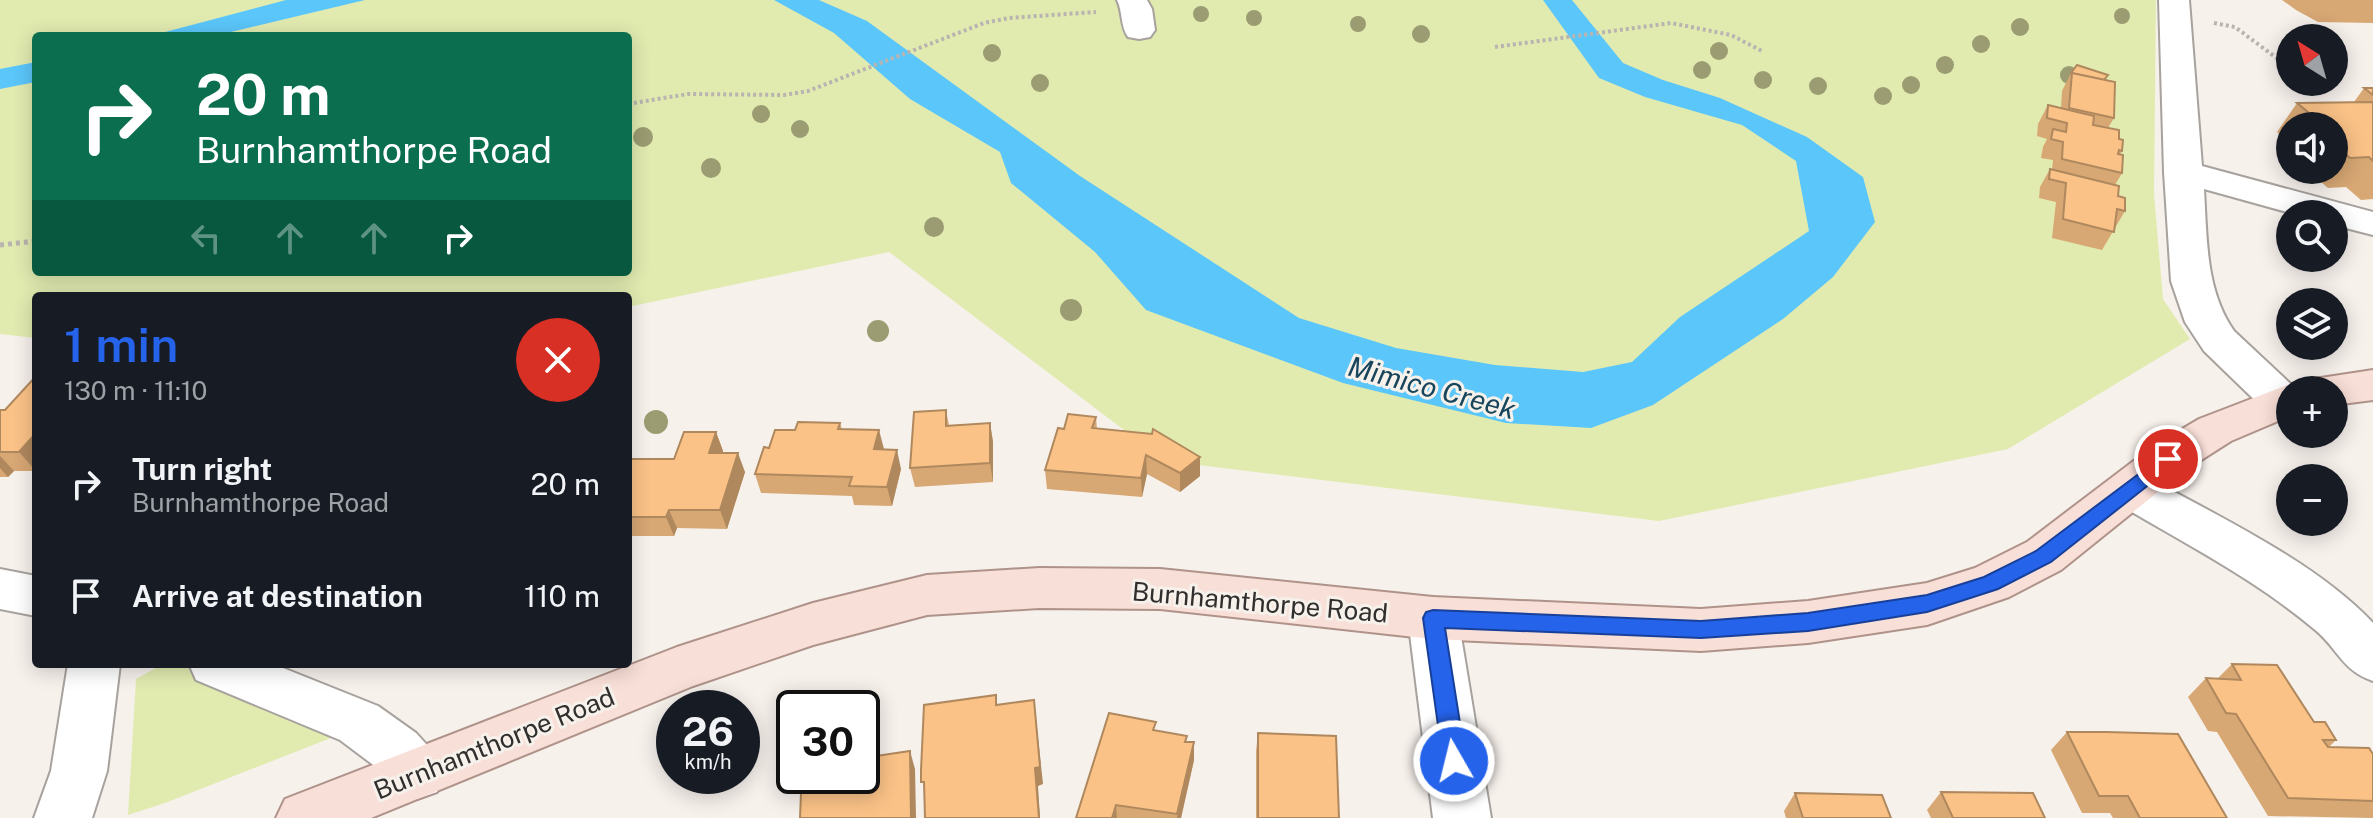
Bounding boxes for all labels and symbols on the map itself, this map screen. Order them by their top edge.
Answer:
north arrow [2276,24,2348,96]
water label: Mimico Creek [1345,349,1519,425]
pin [2134,425,2202,493]
street label: Burnhamthorpe Road [1131,575,1389,629]
street label: Burnhamthorpe Road [369,680,619,806]
speed limit sign: 30 [776,690,880,794]
position arrow [1412,719,1496,803]

